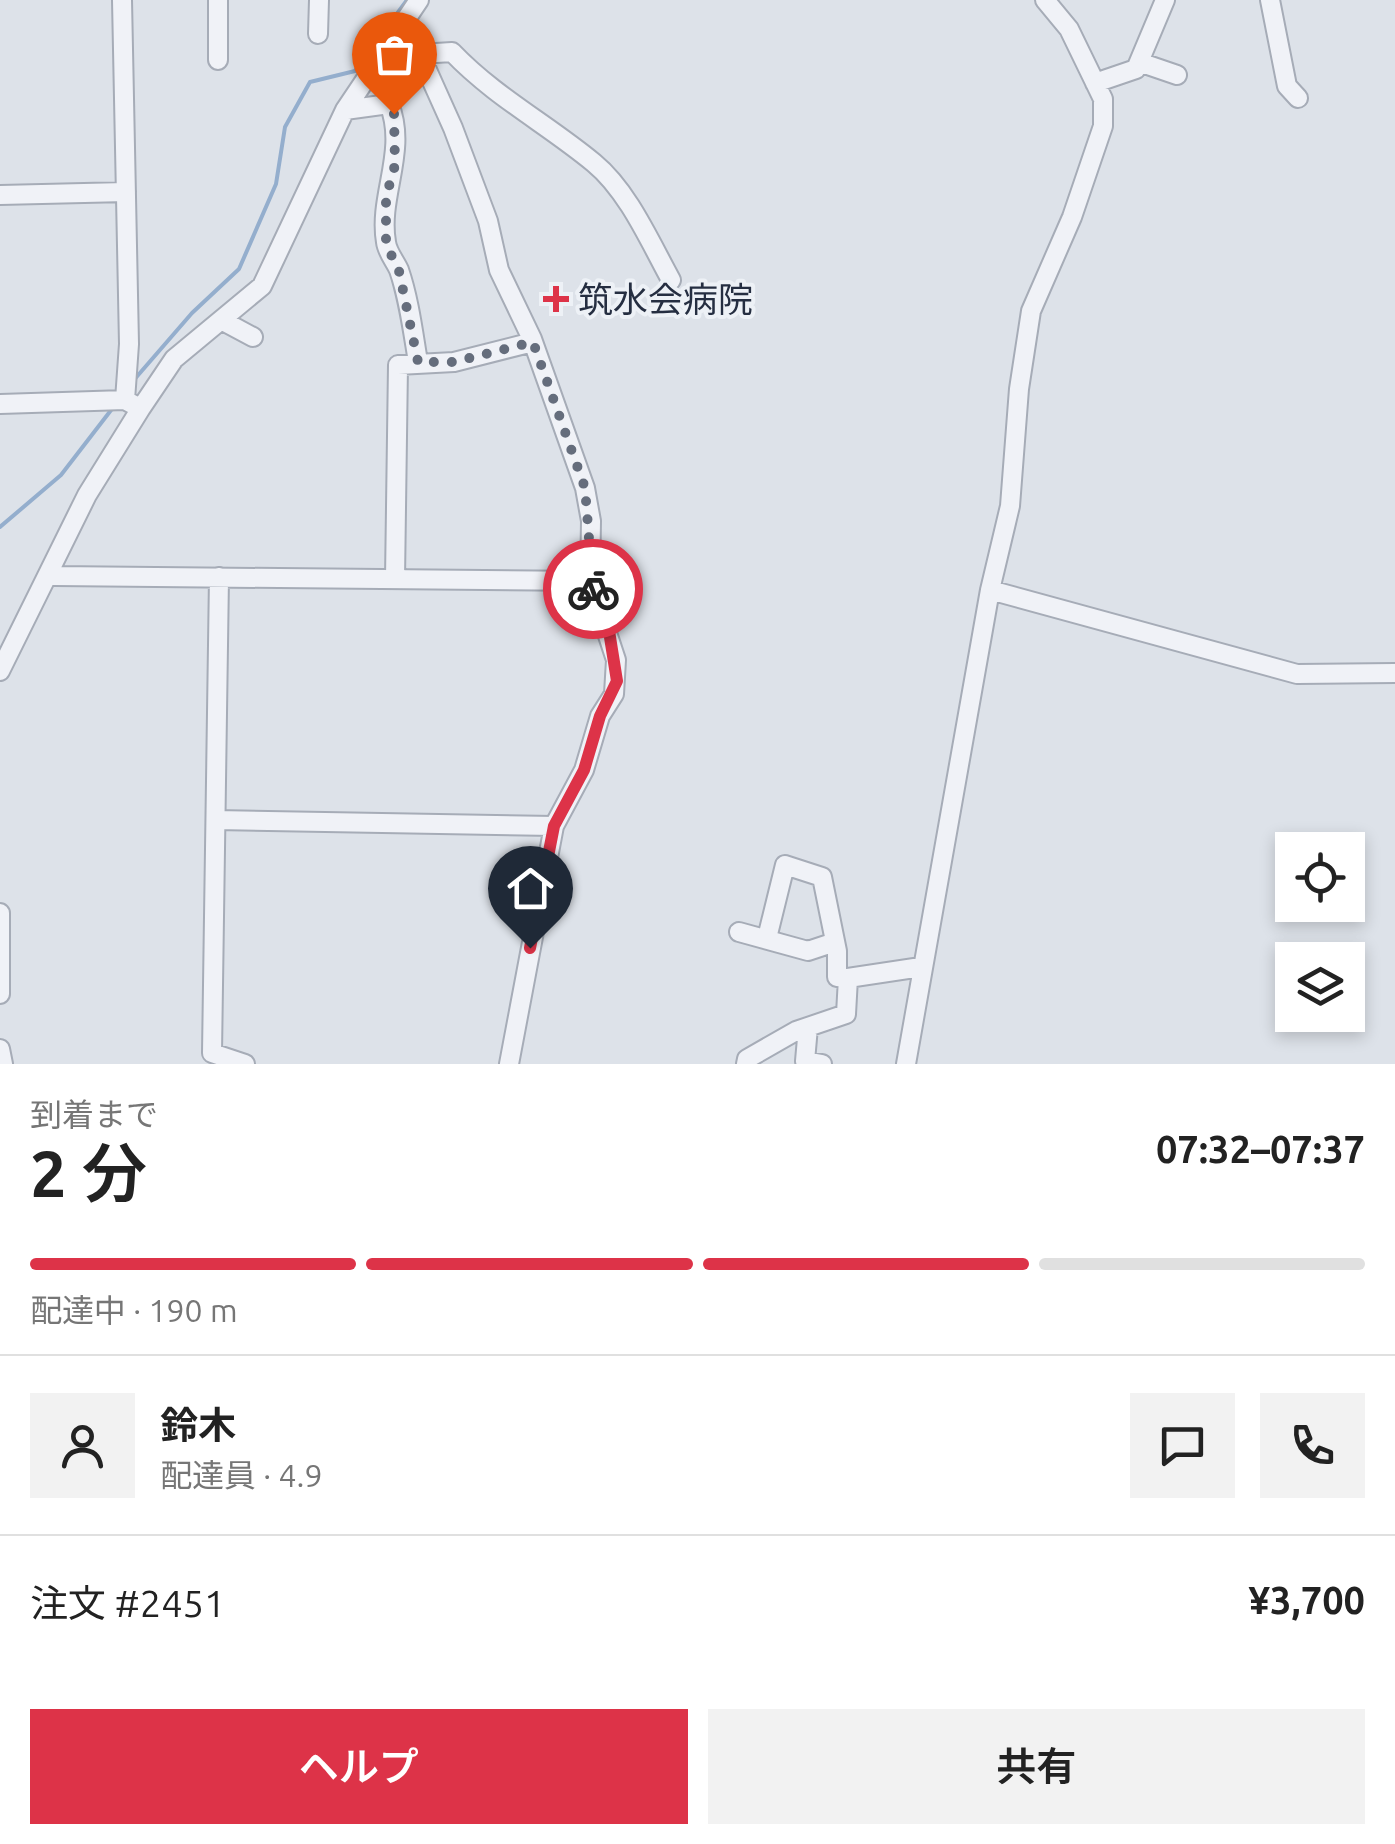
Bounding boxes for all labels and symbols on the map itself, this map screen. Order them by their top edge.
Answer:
pin [352,12,437,115]
place label: 筑水会病院 [578,279,753,319]
marker: 筑水会病院 [543,286,569,312]
courier [543,539,643,639]
pin [488,846,573,949]

